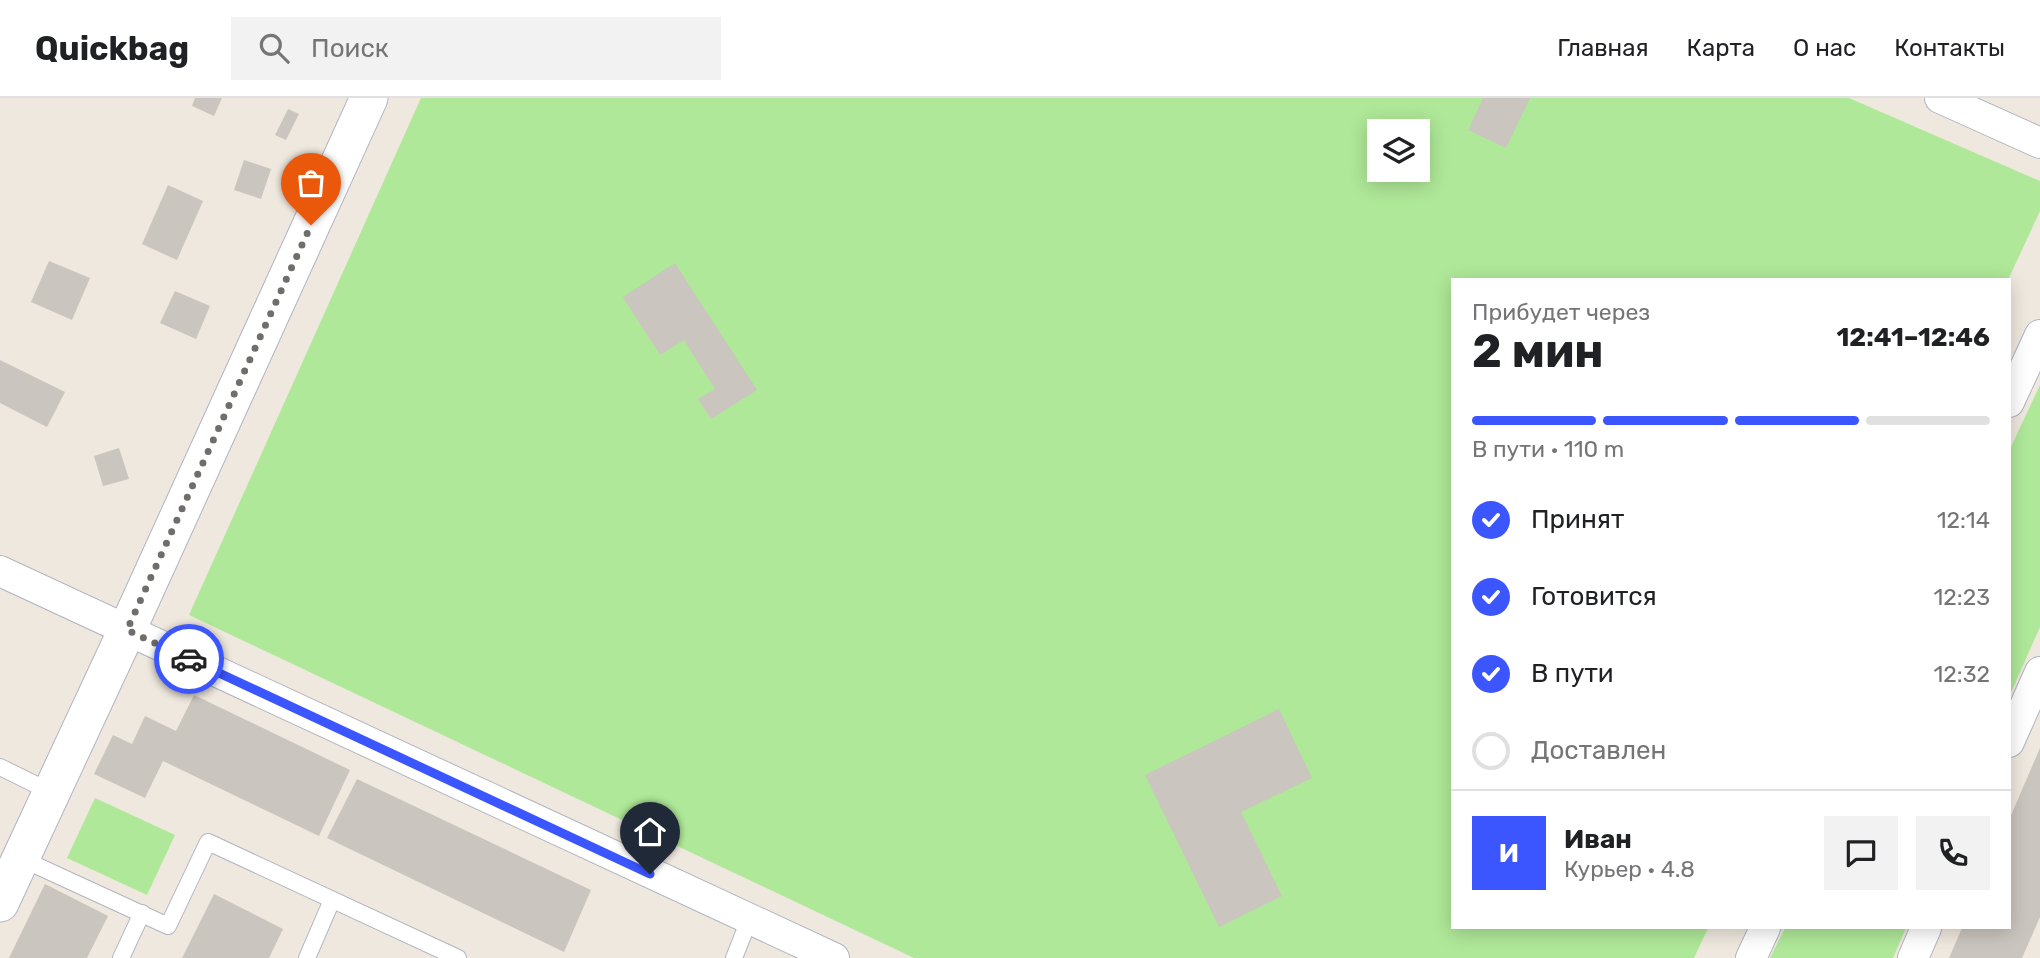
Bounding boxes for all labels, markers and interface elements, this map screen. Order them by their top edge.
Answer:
search box [231,17,721,80]
text: Quickbag [35,29,189,68]
icon: search [255,29,293,67]
text: Поиск [311,33,389,64]
text: Главная [1557,34,1649,62]
text: Карта [1687,34,1755,62]
text: О нас [1793,34,1856,62]
text: Контакты [1894,34,2005,62]
map controls [1367,119,1430,182]
button: layers [1367,119,1430,182]
pin [281,153,341,225]
icon: bag [292,164,330,202]
text: Прибудет через [1472,298,1650,326]
text: 12:41–12:46 [1836,322,1990,353]
text: 2 мин [1472,324,1604,379]
text: В пути · 110 m [1472,435,1624,463]
icon: check [1472,501,1510,539]
text: Принят [1531,504,1624,535]
text: 12:14 [1937,506,1990,534]
icon: check [1472,578,1510,616]
text: Готовится [1531,581,1657,612]
text: 12:23 [1933,583,1990,611]
courier [154,624,224,694]
icon: car [170,640,208,678]
icon: check [1472,655,1510,693]
text: В пути [1531,658,1614,689]
text: 12:32 [1933,660,1990,688]
text: Доставлен [1531,735,1666,766]
pin [620,802,680,874]
icon: home [631,813,669,851]
button: chat [1824,816,1898,890]
button: phone [1916,816,1990,890]
text: Иван [1564,824,1632,855]
text: И [1499,838,1519,869]
text: Курьер · 4.8 [1564,855,1695,883]

